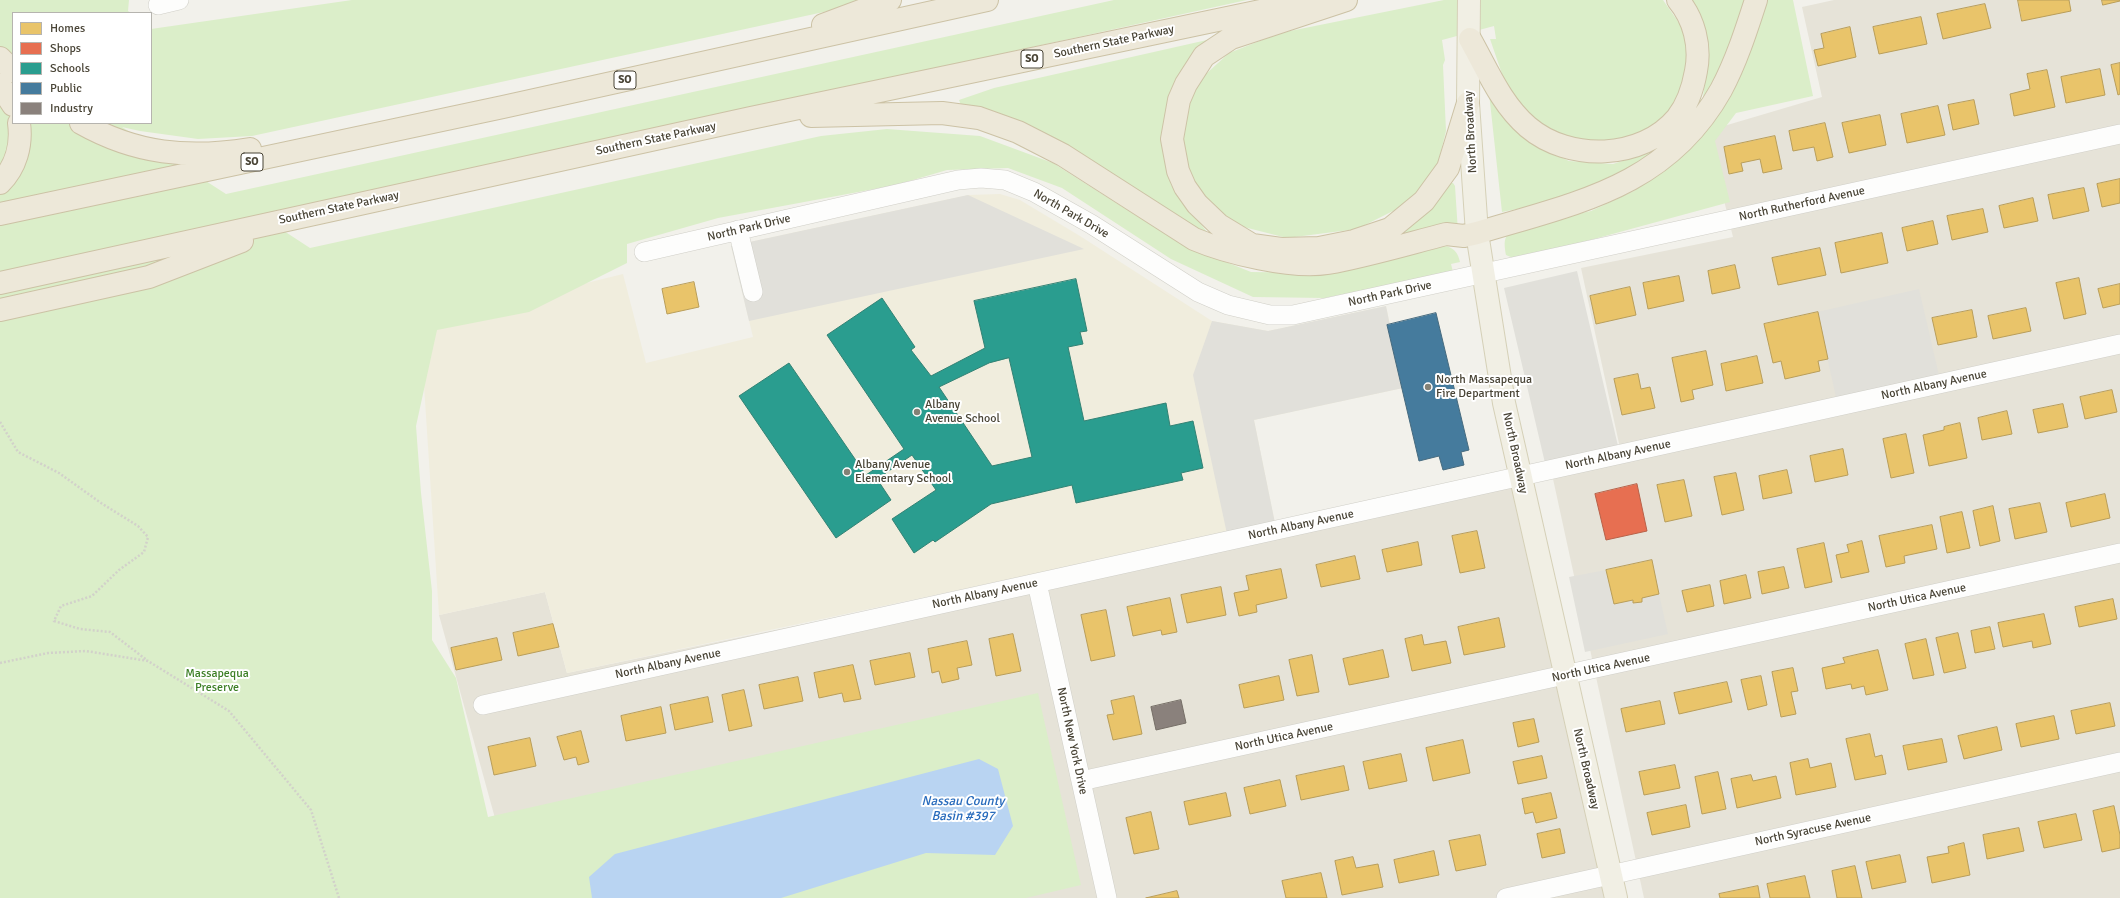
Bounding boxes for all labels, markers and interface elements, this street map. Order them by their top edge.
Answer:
legend [12,12,152,124]
text: Homes [50,21,85,36]
street label: Southern State Parkway [1053,22,1175,62]
text: Shops [50,41,81,56]
road number: SO [1021,50,1043,68]
text: Schools [50,61,90,76]
road number: SO [614,71,636,89]
text: Public [50,81,82,96]
street label: North Broadway [1462,90,1480,174]
text: Industry [50,101,93,116]
street label: Southern State Parkway [595,119,717,159]
road number: SO [241,153,263,171]
street label: North Rutherford Avenue [1738,184,1866,224]
street label: North Park Drive [1031,187,1111,241]
street label: Southern State Parkway [278,188,400,228]
street label: North Park Drive [706,211,792,245]
street label: North Park Drive [1347,278,1433,310]
street label: North Albany Avenue [1880,367,1988,403]
place label: North Massapequa Fire Department [1436,373,1532,401]
marker: North Massapequa Fire Department [1423,382,1433,392]
place label: Albany Avenue School [925,398,1000,426]
marker: Albany Avenue School [912,407,922,417]
street label: North Broadway [1499,411,1531,495]
street label: North Albany Avenue [1564,437,1672,473]
place label: Albany Avenue Elementary School [855,458,951,486]
marker: Albany Avenue Elementary School [842,467,852,477]
street label: North Albany Avenue [1247,507,1355,543]
street label: North Albany Avenue [931,576,1039,612]
street label: North Utica Avenue [1867,581,1967,615]
street label: North Albany Avenue [614,646,722,682]
street label: North Utica Avenue [1551,651,1651,685]
park label: Massapequa Preserve [185,667,249,695]
street label: North New York Drive [1054,686,1090,796]
street label: North Utica Avenue [1234,720,1334,754]
street label: North Broadway [1570,727,1602,811]
water label: Nassau County Basin #397 [922,794,1004,825]
street label: North Syracuse Avenue [1754,811,1872,849]

